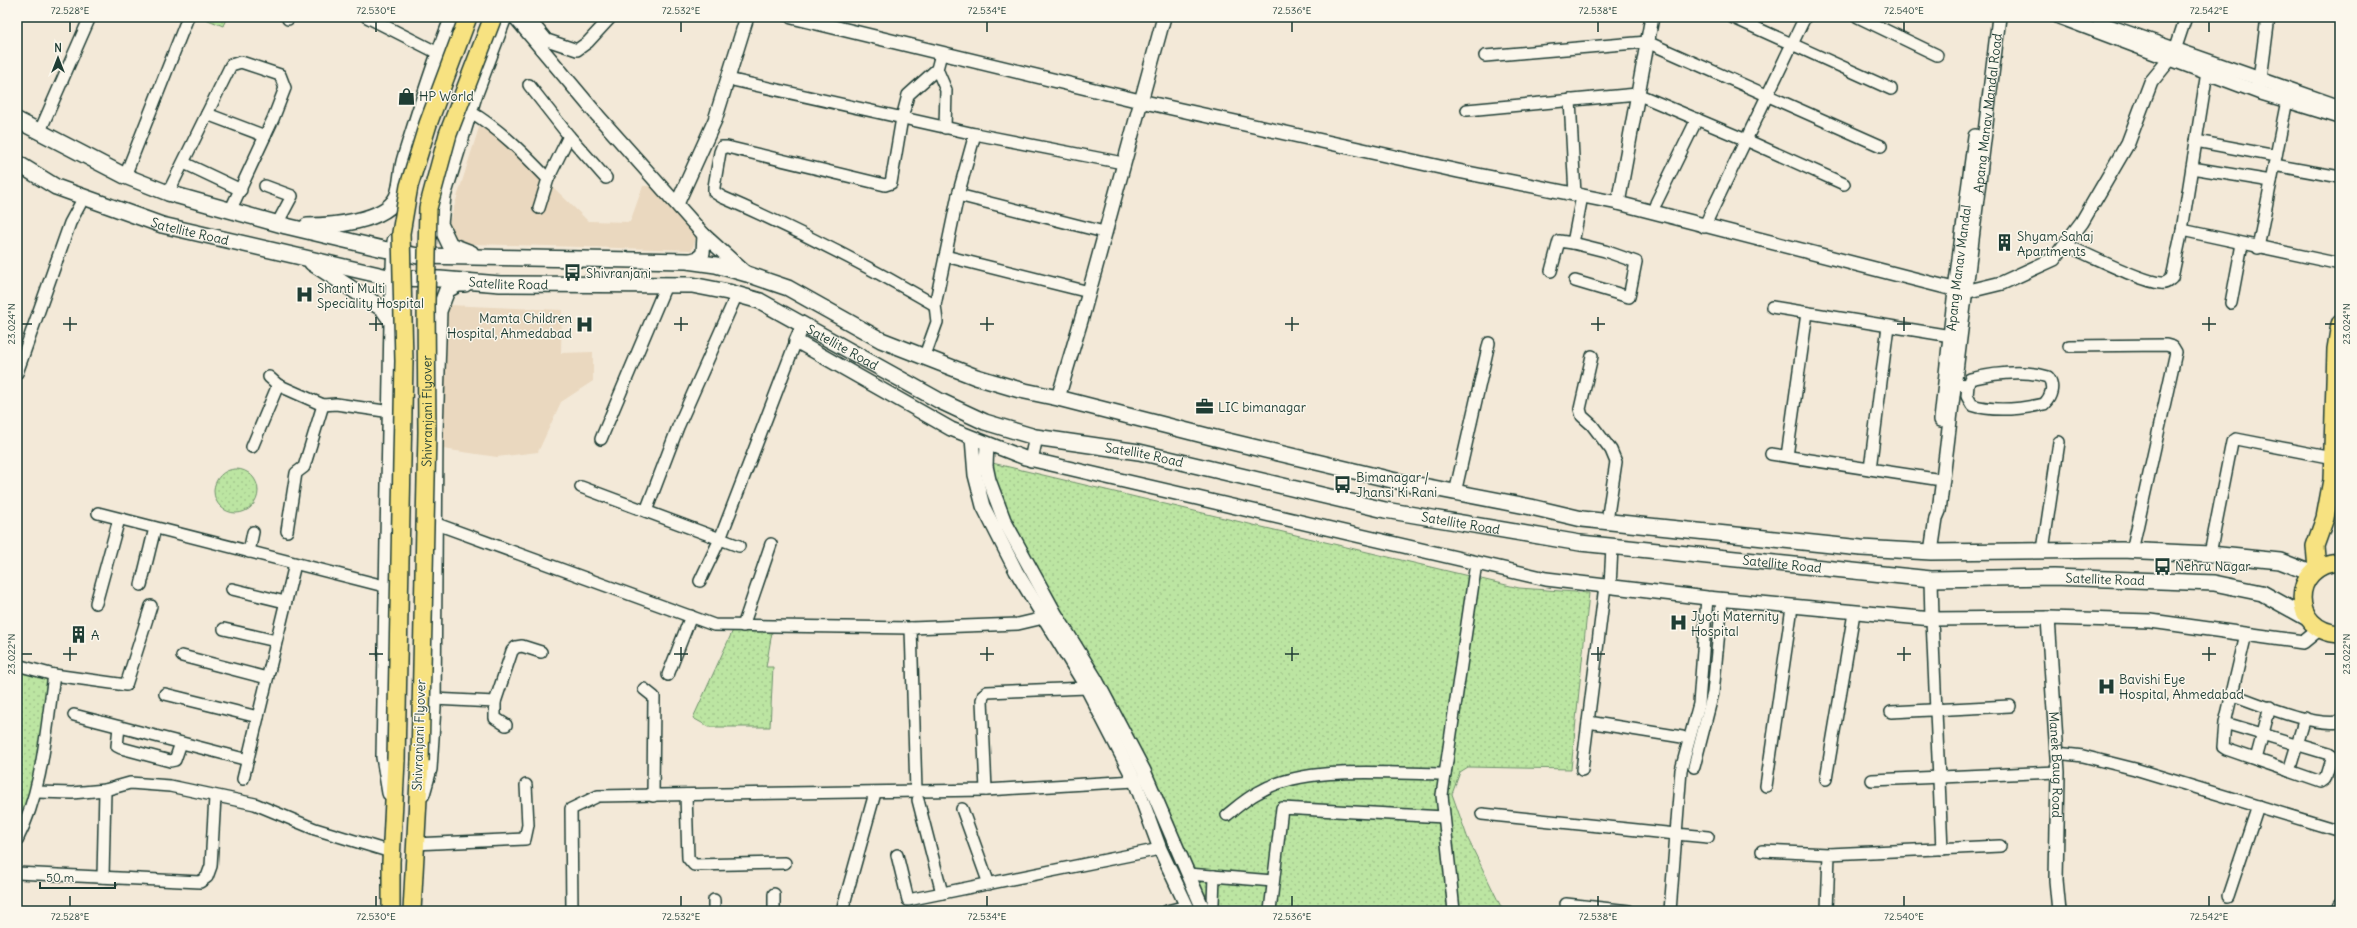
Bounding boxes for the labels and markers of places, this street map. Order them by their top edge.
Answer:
shop icon: HP World [396,86,416,106]
place label: HP World [419,88,474,105]
place label: Shyam Sahaj Apartments [2017,228,2094,260]
building icon: Shyam Sahaj Apartments [1994,233,2014,253]
bus stop icon: Shivranjani [563,263,583,283]
place label: Shivranjani [586,265,651,282]
place label: Shanti Multi Speciality Hospital [317,280,424,312]
hospital icon: Shanti Multi Speciality Hospital [294,285,314,305]
place label: Mamta Children Hospital, Ahmedabad [447,310,572,342]
hospital icon: Mamta Children Hospital, Ahmedabad [575,315,595,335]
office icon: LIC bimanagar [1195,397,1215,417]
place label: LIC bimanagar [1218,399,1307,416]
place label: Bimanagar / Jhansi Ki Rani [1356,469,1437,501]
bus stop icon: Bimanagar / Jhansi Ki Rani [1333,474,1353,494]
bus stop icon: Nehru Nagar [2152,556,2172,576]
place label: Nehru Nagar [2175,558,2251,575]
place label: Jyoti Maternity Hospital [1691,608,1779,640]
hospital icon: Jyoti Maternity Hospital [1668,613,1688,633]
building icon: A [68,625,88,645]
place label: A [91,627,99,644]
place label: Bavishi Eye Hospital, Ahmedabad [2119,671,2244,703]
hospital icon: Bavishi Eye Hospital, Ahmedabad [2096,676,2116,696]

